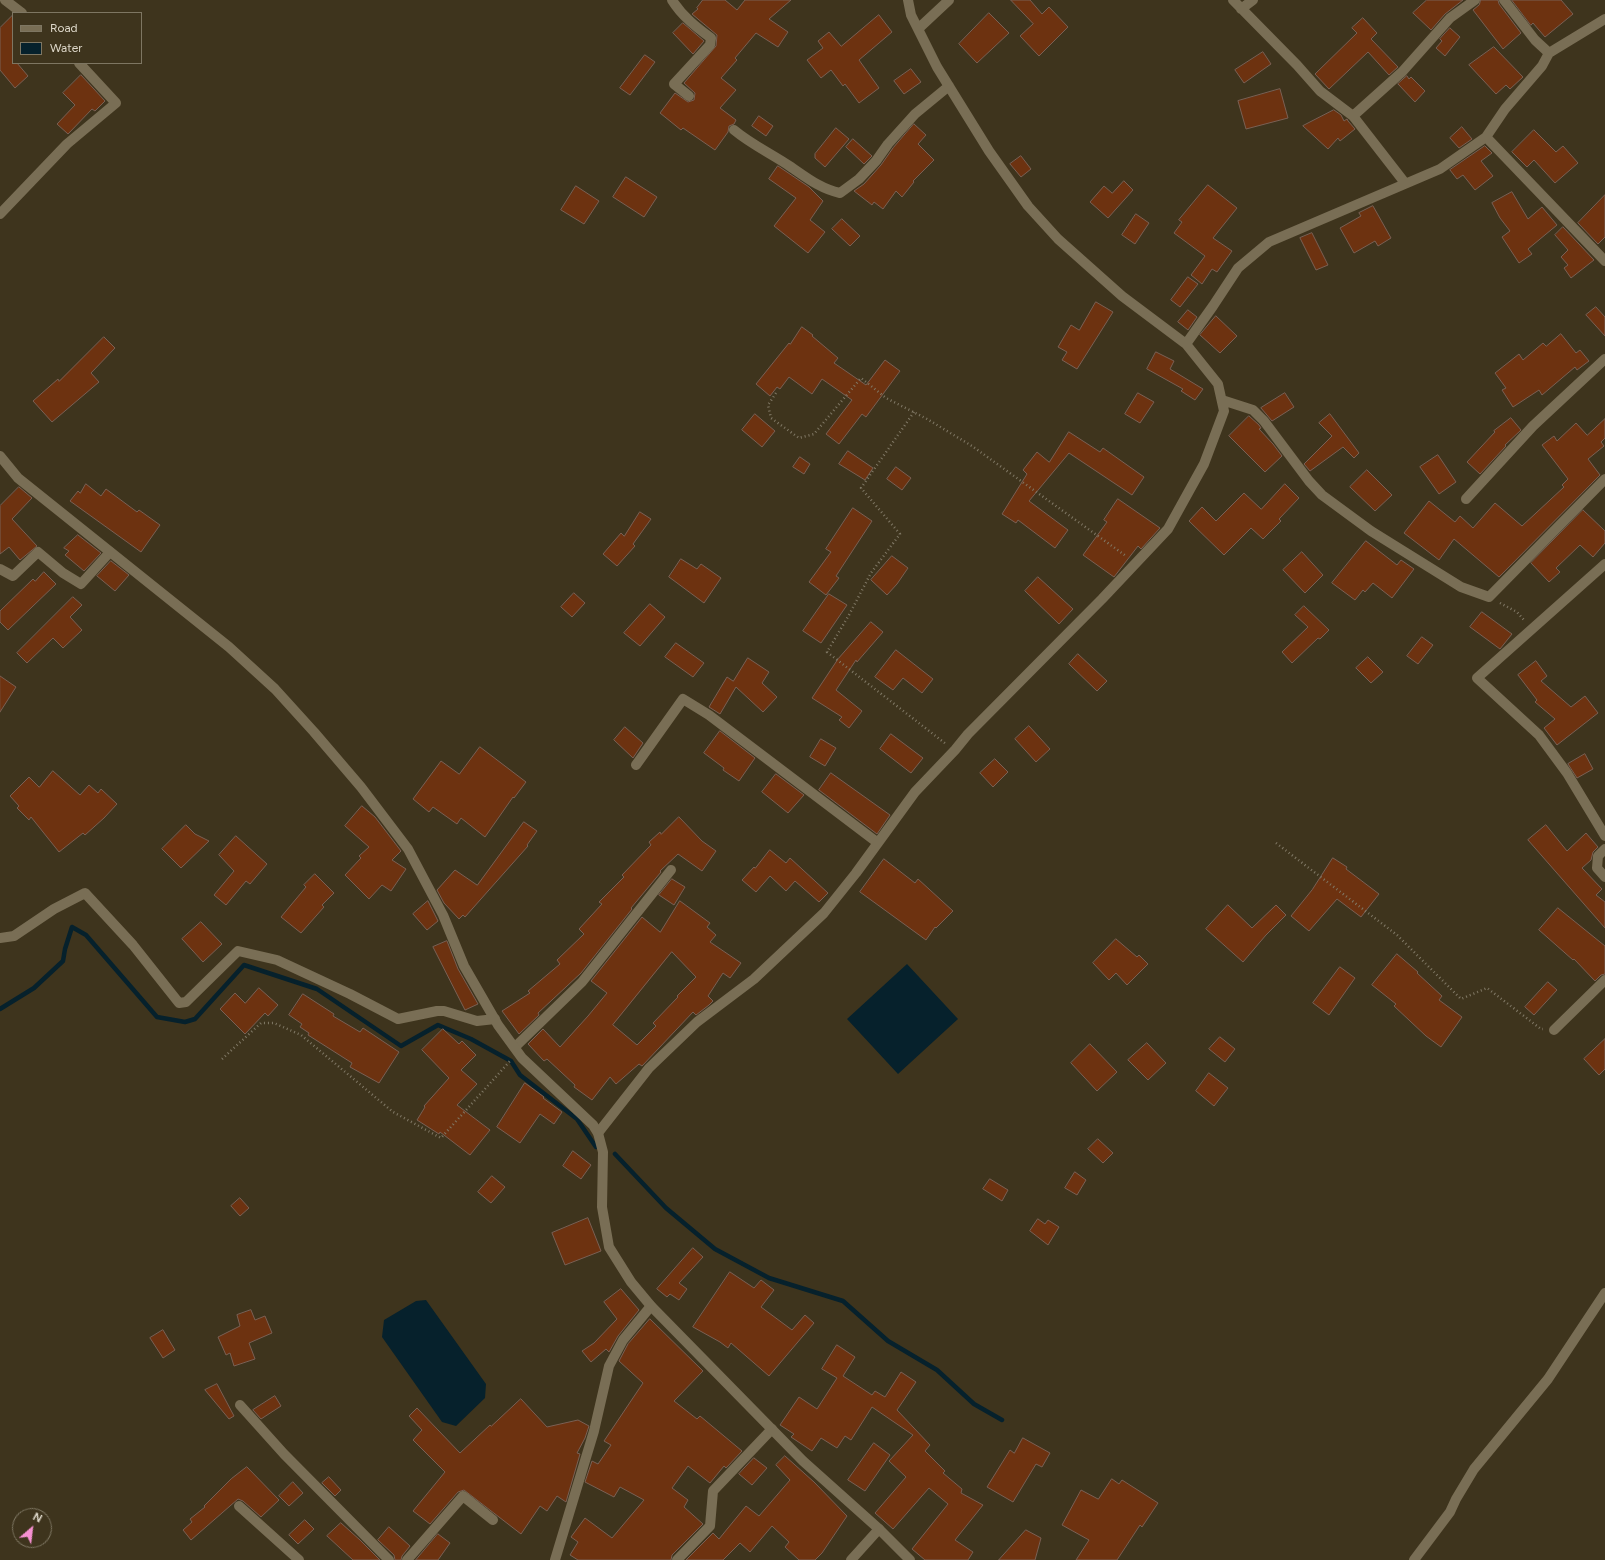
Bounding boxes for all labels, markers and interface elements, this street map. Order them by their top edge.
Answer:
legend [12,12,142,64]
text: Road [50,21,78,35]
text: Water [50,41,82,55]
north arrow [12,1508,52,1548]
text: N [31,1510,44,1526]

